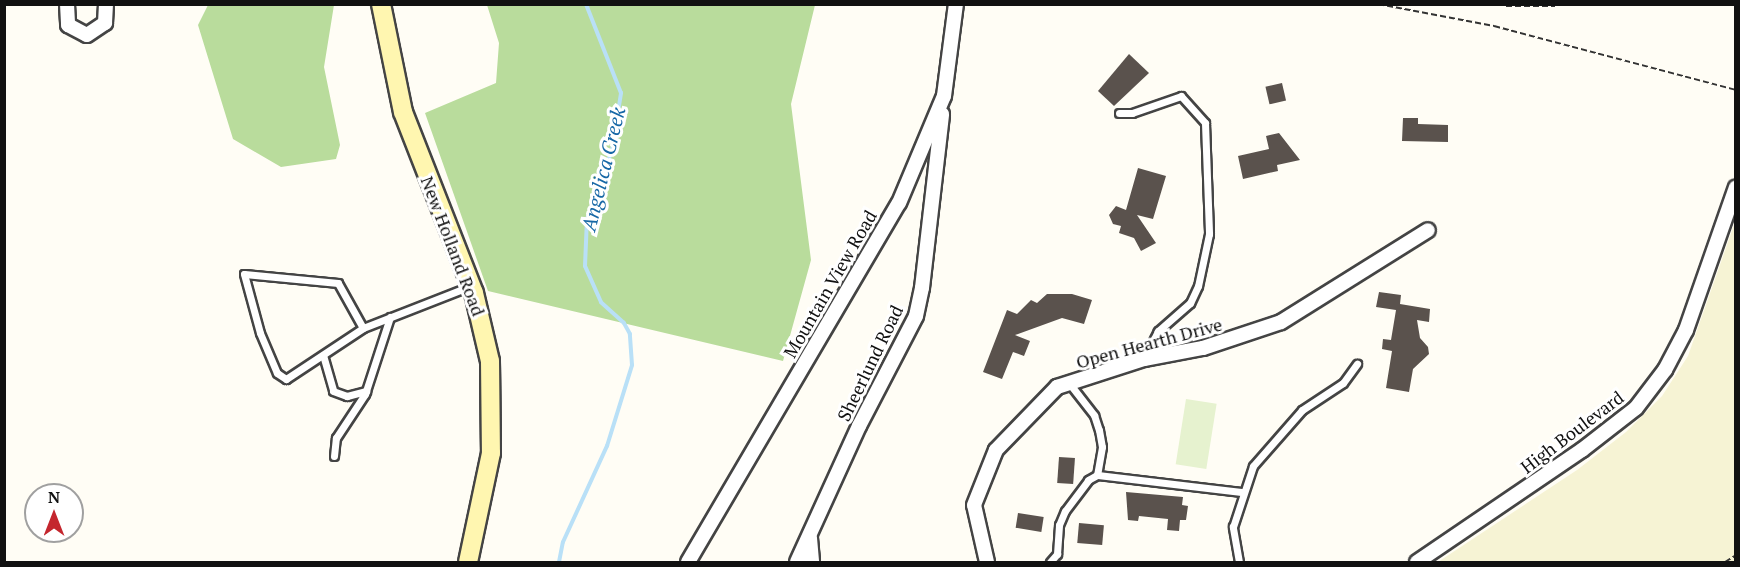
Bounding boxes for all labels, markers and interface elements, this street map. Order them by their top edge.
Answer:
water label: Angelica Creek [576,105,630,233]
street label: New Holland Road [416,173,490,319]
street label: Mountain View Road [779,206,881,362]
street label: Sheerlund Road [833,302,907,424]
street label: Open Hearth Drive [1074,313,1224,373]
street label: High Boulevard [1516,386,1628,478]
north arrow [24,483,84,543]
text: N [48,486,60,508]

